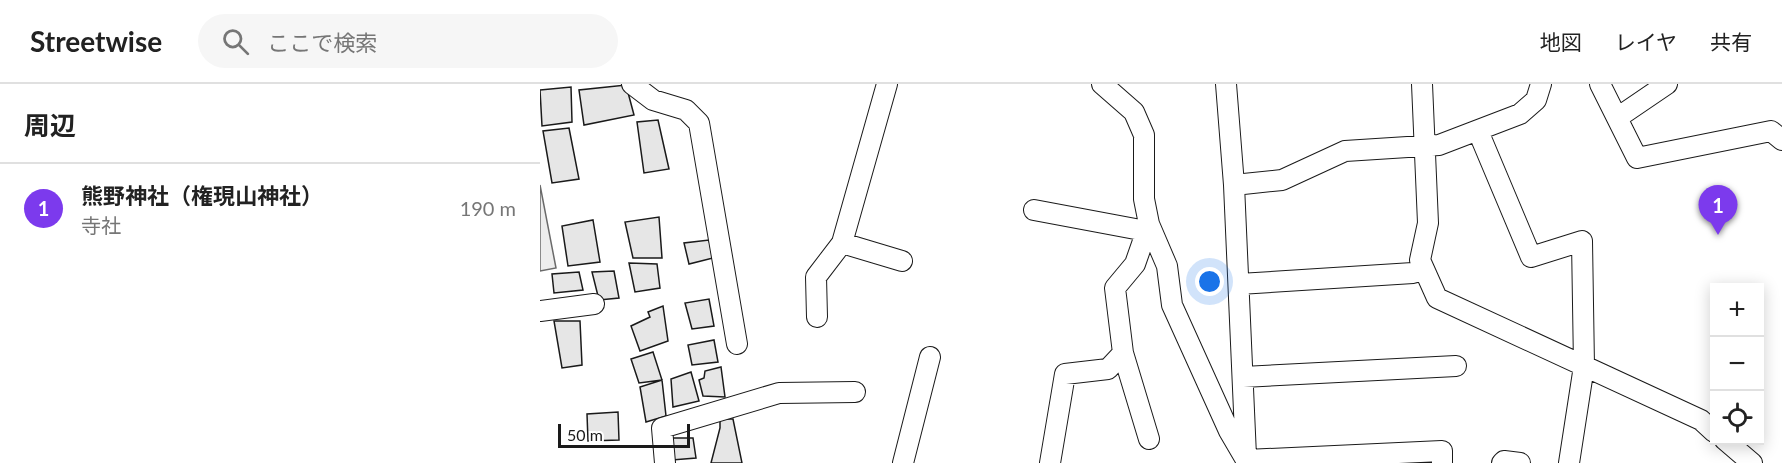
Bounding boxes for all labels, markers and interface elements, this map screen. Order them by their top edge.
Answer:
search box [198,14,618,68]
text: Streetwise [30,24,162,58]
icon: search [219,25,252,58]
text: ここで検索 [267,29,377,56]
text: 地図 [1540,29,1582,54]
text: レイヤ [1615,29,1677,54]
text: 共有 [1710,29,1752,54]
text: 周辺 [24,109,76,141]
text: 熊野神社（権現山神社） [81,182,323,209]
pin: 1 [1698,186,1738,235]
text: 1 [38,196,49,220]
text: 190 m [460,196,516,220]
text: 寺社 [81,213,121,237]
your location [1195,267,1224,296]
map controls [1710,283,1764,445]
button: + [1710,283,1764,337]
button: − [1710,337,1764,391]
button: locate [1710,391,1764,445]
scale bar [558,421,690,448]
text: 50 m [567,425,603,444]

